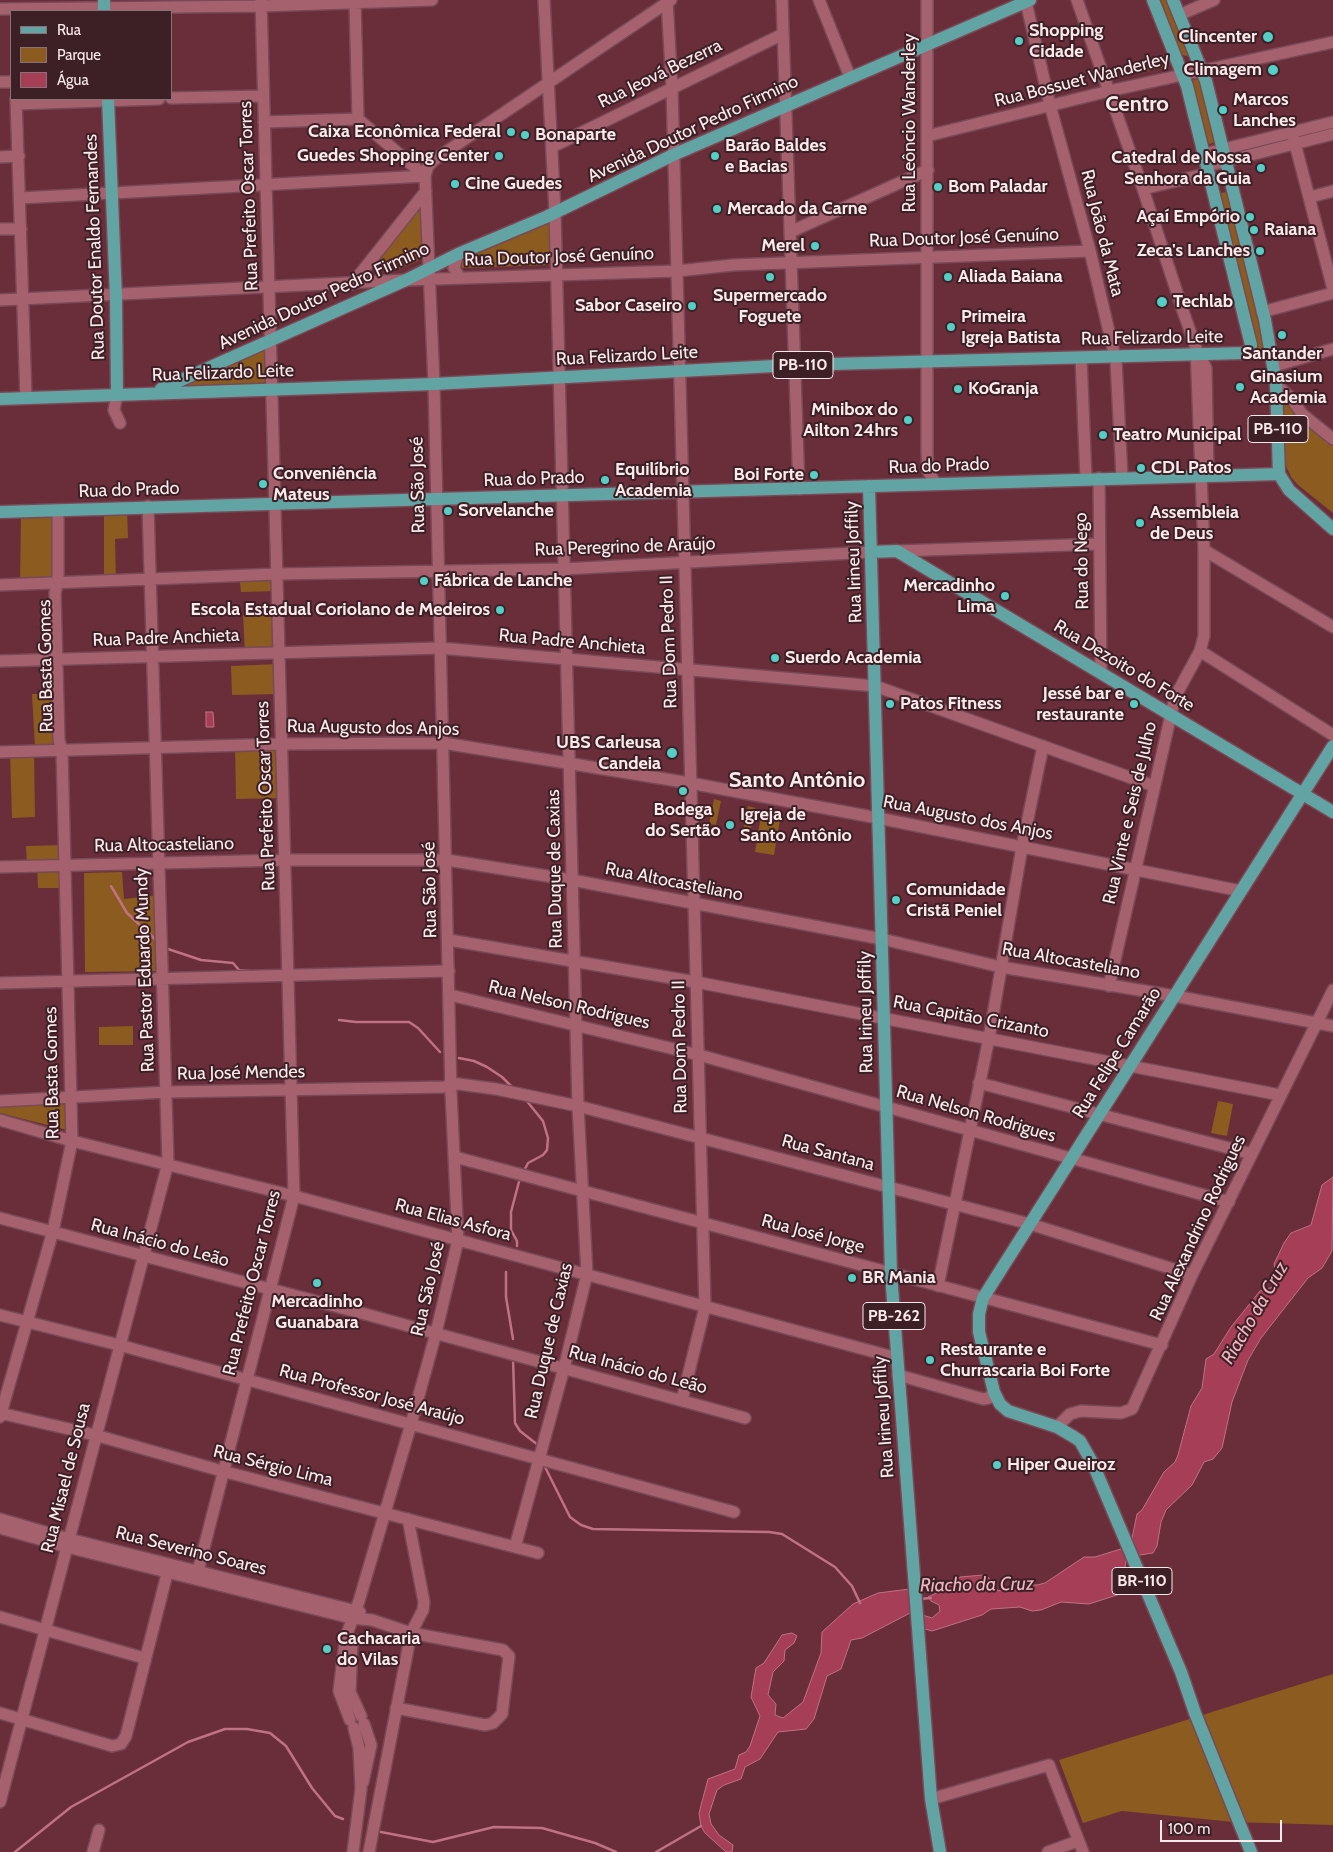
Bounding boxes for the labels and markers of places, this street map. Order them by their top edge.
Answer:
place label: Shopping Cidade [1029,20,1103,62]
place label: Clincenter [1178,26,1257,48]
marker: Clincenter [1261,30,1275,44]
marker: Shopping Cidade [1013,35,1025,47]
place label: Climagem [1184,59,1262,81]
marker: Climagem [1266,63,1280,77]
place label: Marcos Lanches [1233,89,1296,132]
marker: Marcos Lanches [1217,104,1229,116]
place label: Caixa Econômica Federal [308,121,501,143]
place label: Bonaparte [535,124,616,146]
marker: Caixa Econômica Federal [505,126,517,138]
marker: Bonaparte [519,129,531,141]
place label: Barão Baldes e Bacias [725,135,826,178]
place label: Guedes Shopping Center [297,145,489,167]
place label: Catedral de Nossa Senhora da Guia [1111,147,1251,190]
marker: Guedes Shopping Center [493,150,505,162]
marker: Barão Baldes e Bacias [709,150,721,162]
marker: Catedral de Nossa Senhora da Guia [1255,162,1267,174]
place label: Cine Guedes [465,173,562,195]
place label: Bom Paladar [948,176,1048,198]
marker: Cine Guedes [449,178,461,190]
marker: Bom Paladar [932,181,944,193]
place label: Mercado da Carne [727,198,867,220]
marker: Mercado da Carne [711,203,723,215]
place label: Açaí Empório [1137,206,1240,228]
marker: Açaí Empório [1244,211,1256,223]
place label: Raiana [1264,219,1316,241]
marker: Raiana [1248,224,1260,236]
place label: Merel [761,235,805,257]
marker: Merel [809,240,821,252]
place label: Zeca's Lanches [1137,240,1250,262]
marker: Zeca's Lanches [1254,245,1266,257]
place label: Aliada Baiana [958,266,1063,288]
marker: Supermercado Foguete [764,271,776,283]
marker: Aliada Baiana [942,271,954,283]
place label: Supermercado Foguete [713,285,827,328]
place label: Techlab [1173,291,1233,313]
place label: Sabor Caseiro [575,295,682,317]
marker: Techlab [1155,295,1169,309]
marker: Sabor Caseiro [686,300,698,312]
place label: Primeira Igreja Batista [961,306,1061,348]
marker: Primeira Igreja Batista [945,321,957,333]
marker: Santander [1276,329,1288,341]
place label: Santander [1242,343,1322,365]
place label: Ginasium Academia [1250,366,1327,408]
place label: KoGranja [968,378,1039,400]
marker: Ginasium Academia [1234,381,1246,393]
marker: KoGranja [952,383,964,395]
place label: Minibox do Ailton 24hrs [803,399,898,442]
marker: Minibox do Ailton 24hrs [902,414,914,426]
place label: Teatro Municipal [1113,424,1242,446]
marker: Teatro Municipal [1097,429,1109,441]
place label: CDL Patos [1151,457,1231,479]
place label: Equilíbrio Academia [615,459,692,502]
marker: CDL Patos [1135,462,1147,474]
place label: Conveniência Mateus [273,463,377,506]
place label: Boi Forte [734,464,804,486]
marker: Boi Forte [808,469,820,481]
marker: Equilíbrio Academia [599,474,611,486]
marker: Conveniência Mateus [257,478,269,490]
place label: Sorvelanche [458,500,554,522]
place label: Assembleia de Deus [1150,502,1239,544]
marker: Sorvelanche [442,505,454,517]
marker: Assembleia de Deus [1134,517,1146,529]
place label: Fábrica de Lanche [434,570,572,592]
marker: Fábrica de Lanche [418,575,430,587]
place label: Mercadinho Lima [903,575,995,618]
marker: Mercadinho Lima [999,590,1011,602]
place label: Escola Estadual Coriolano de Medeiros [190,599,490,621]
marker: Escola Estadual Coriolano de Medeiros [494,604,506,616]
place label: Suerdo Academia [785,647,922,669]
marker: Suerdo Academia [769,652,781,664]
place label: Jessé bar e restaurante [1036,683,1124,726]
place label: Patos Fitness [900,693,1002,715]
marker: Patos Fitness [884,698,896,710]
marker: Jessé bar e restaurante [1128,698,1140,710]
place label: UBS Carleusa Candeia [556,732,661,774]
marker: UBS Carleusa Candeia [665,746,679,760]
marker: Bodega do Sertão [677,785,689,797]
place label: Bodega do Sertão [645,799,721,842]
place label: Igreja de Santo Antônio [740,804,852,846]
marker: Igreja de Santo Antônio [724,819,736,831]
place label: Comunidade Cristã Peniel [906,879,1006,922]
marker: Comunidade Cristã Peniel [890,894,902,906]
place label: BR Mania [862,1267,936,1289]
marker: BR Mania [846,1272,858,1284]
marker: Mercadinho Guanabara [311,1277,323,1289]
place label: Mercadinho Guanabara [271,1291,363,1334]
place label: Restaurante e Churrascaria Boi Forte [940,1339,1110,1382]
marker: Restaurante e Churrascaria Boi Forte [924,1354,936,1366]
place label: Hiper Queiroz [1007,1454,1115,1476]
marker: Hiper Queiroz [991,1459,1003,1471]
place label: Cachacaria do Vilas [337,1628,420,1670]
marker: Cachacaria do Vilas [321,1643,333,1655]

